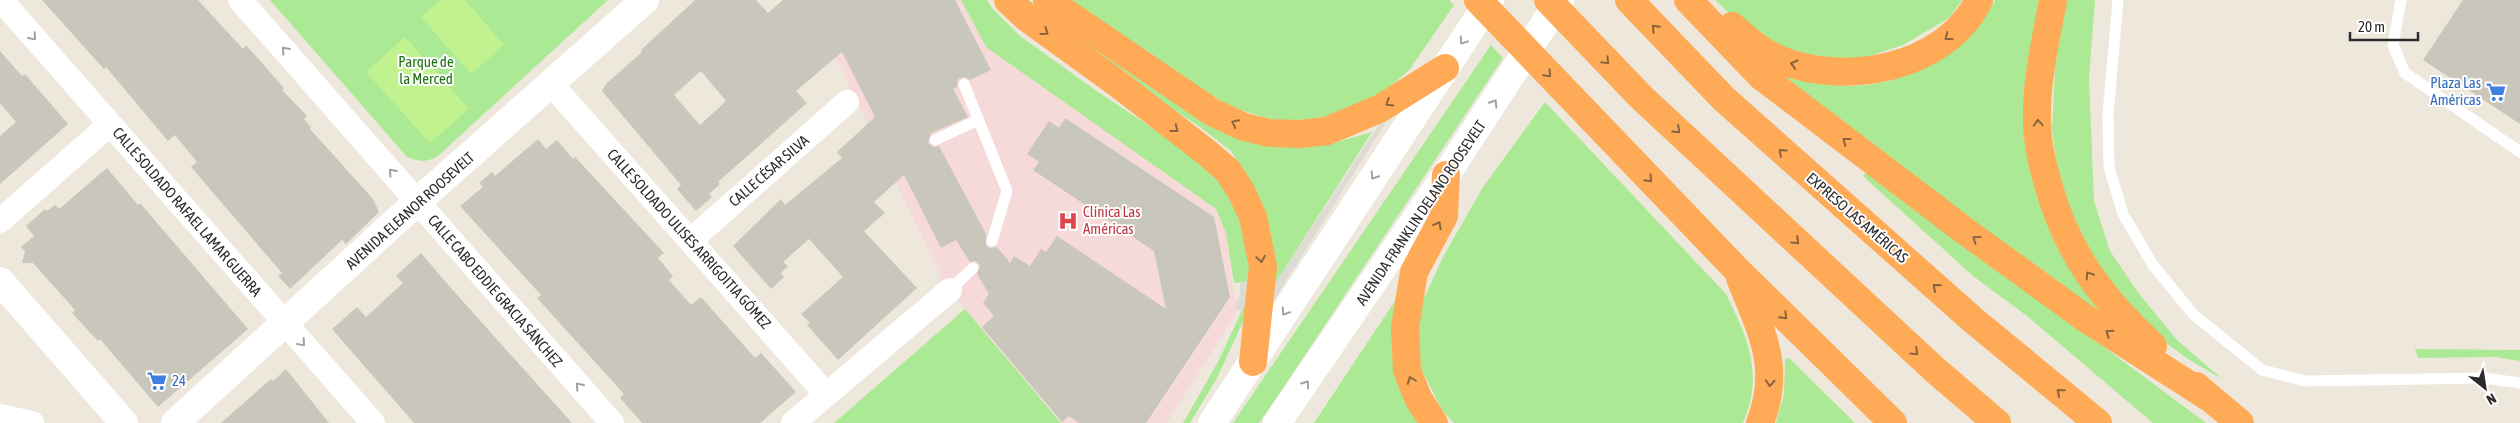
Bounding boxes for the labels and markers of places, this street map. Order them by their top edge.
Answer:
place label: Plaza Las Américas [2430,74,2481,108]
supermarket icon: Plaza Las Américas [2485,81,2507,103]
place label: Clínica Las Américas [1083,203,1141,237]
hospital icon: Clínica Las Américas [1057,210,1079,232]
supermarket icon: 24 [146,370,168,392]
place label: 24 [172,372,186,389]

